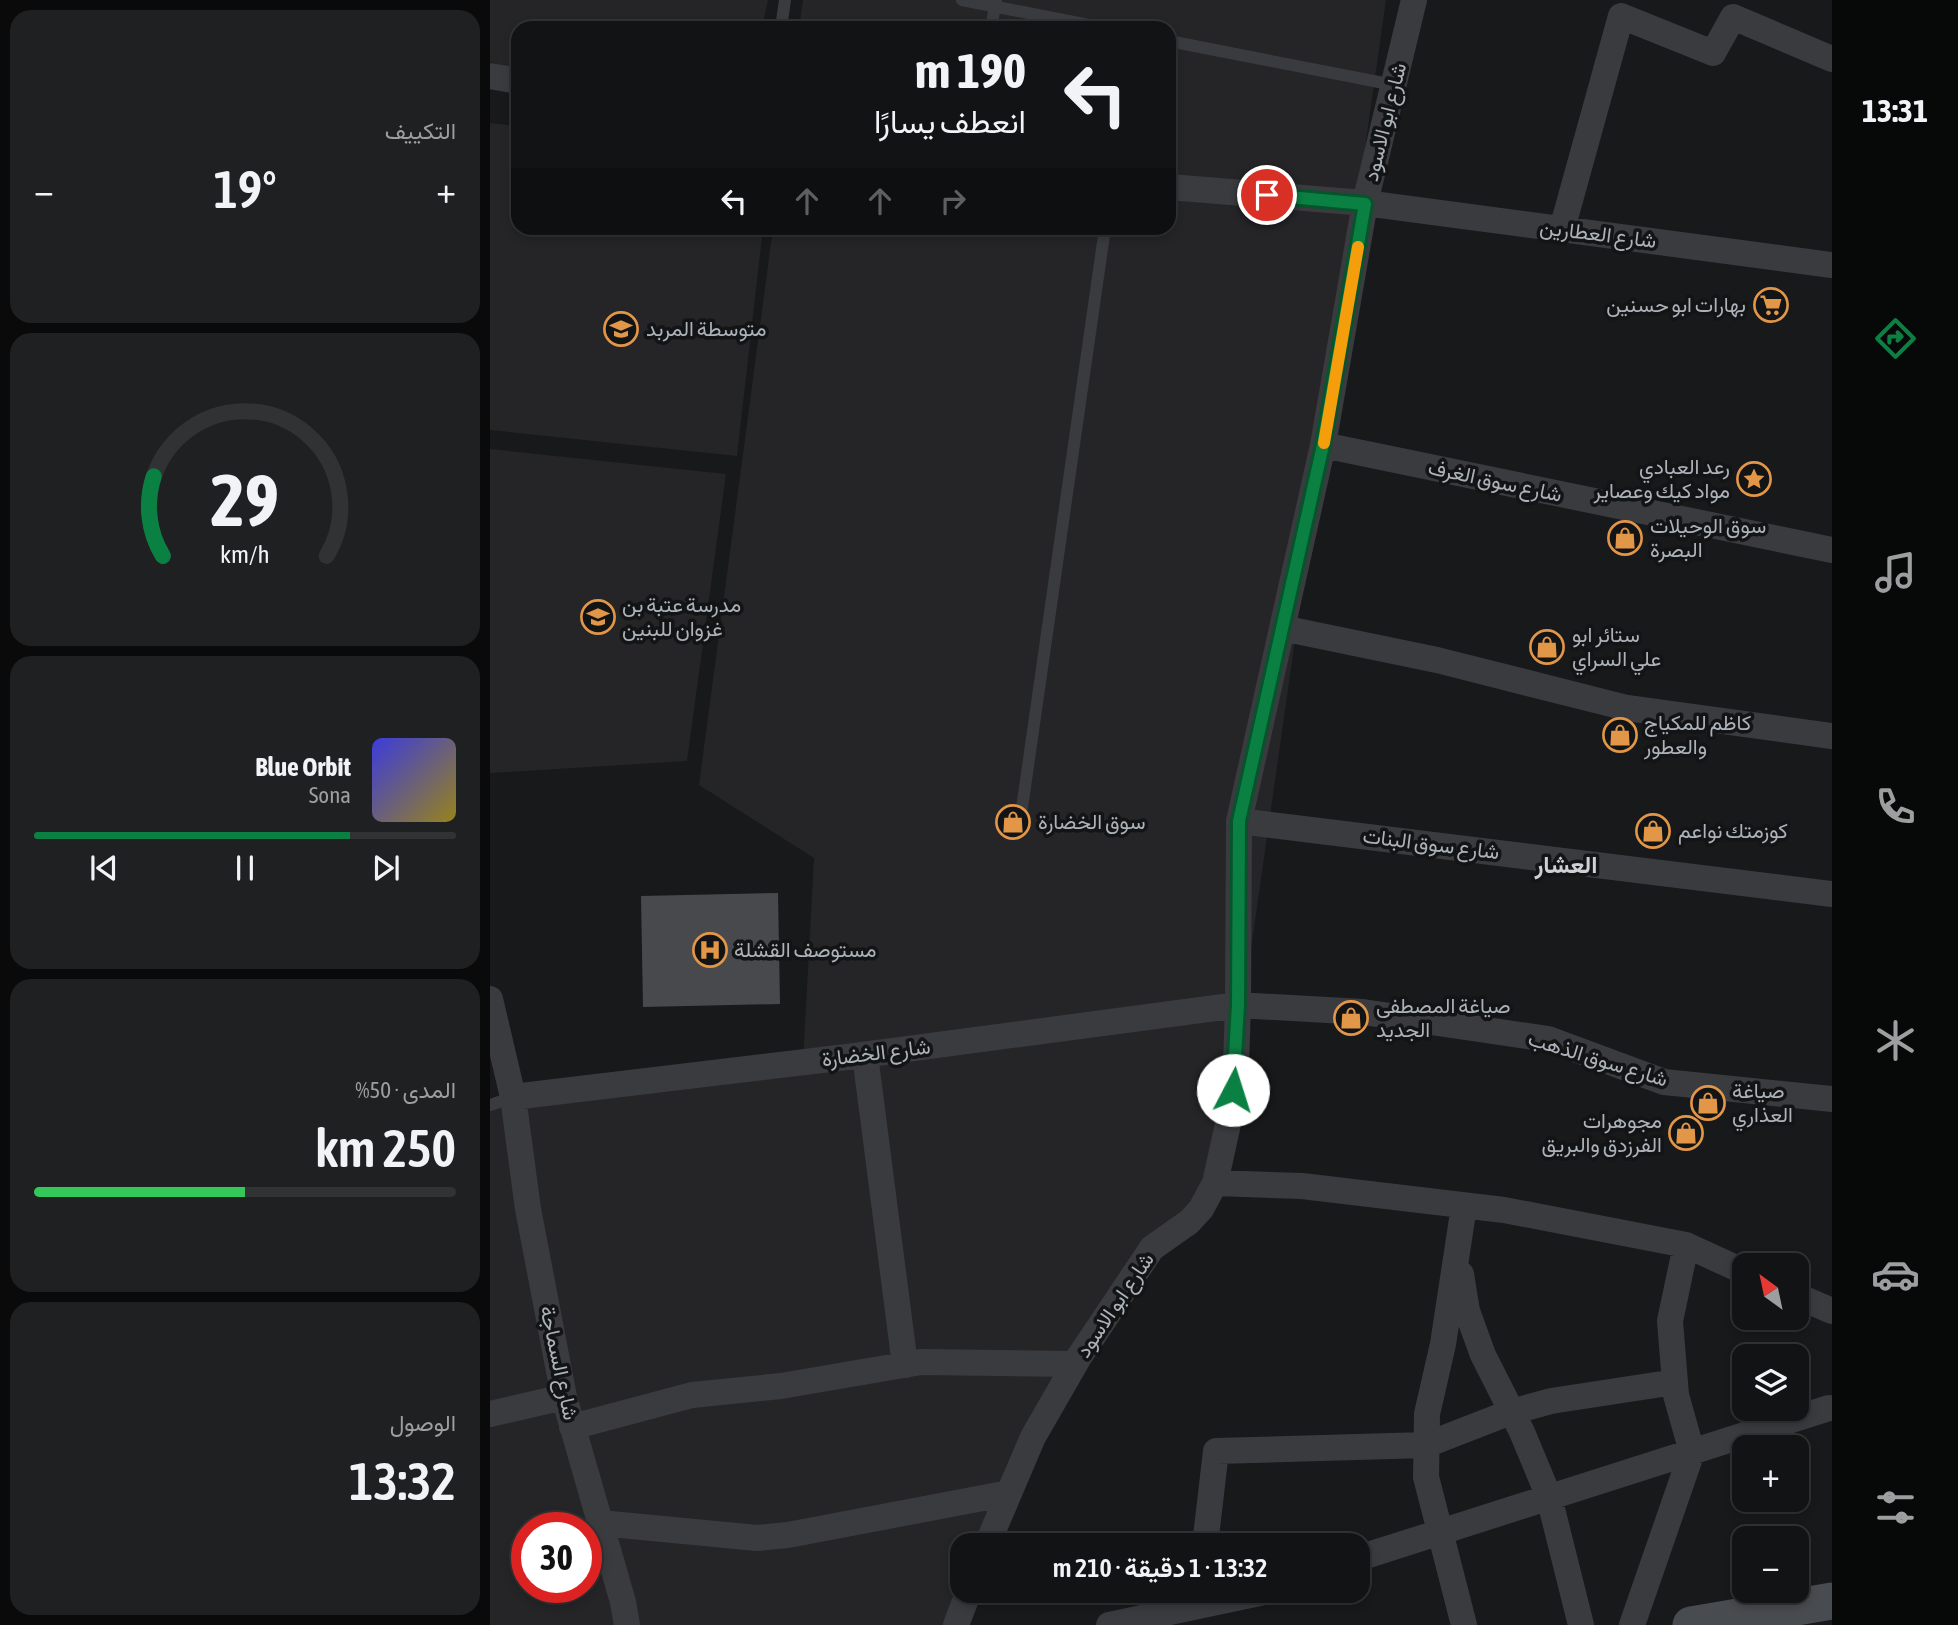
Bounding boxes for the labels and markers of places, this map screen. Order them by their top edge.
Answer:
pin [1237,165,1297,225]
supermarket icon: بهارات ابو حسنين [1752,286,1790,324]
place label: بهارات ابو حسنين [1606,292,1746,318]
school or university icon: متوسطة المربد [602,310,640,348]
place label: متوسطة المربد [646,316,766,342]
place label: رعد العبادي مواد كيك وعصاير [1593,454,1730,504]
place icon: رعد العبادي مواد كيك وعصاير [1735,460,1773,498]
place label: سوق الوحيلات البصرة [1650,513,1766,563]
shop icon: سوق الوحيلات البصرة [1606,519,1644,557]
place label: مدرسة عتبة بن غزوان للبنين [622,592,741,642]
school or university icon: مدرسة عتبة بن غزوان للبنين [579,598,617,636]
place label: ستائر ابو علي السراي [1572,622,1661,676]
shop icon: ستائر ابو علي السراي [1528,628,1566,666]
place label: كاظم للمكياج والعطور [1643,710,1751,760]
shop icon: كاظم للمكياج والعطور [1601,716,1639,754]
shop icon: سوق الخضارة [994,803,1032,841]
place label: سوق الخضارة [1038,809,1145,835]
shop icon: كوزمتك نواعم [1634,812,1672,850]
place label: كوزمتك نواعم [1678,818,1788,845]
hospital icon: مستوصف القشلة [691,931,729,969]
place label: مستوصف القشلة [734,937,876,963]
place label: صياغة المصطفى الجديد [1376,993,1511,1042]
shop icon: صياغة المصطفى الجديد [1332,999,1370,1037]
place label: صياغة العذاري [1732,1078,1793,1132]
shop icon: صياغة العذاري [1689,1084,1727,1122]
place label: مجوهرات الفرزدق والبريق [1541,1108,1662,1158]
shop icon: مجوهرات الفرزدق والبريق [1667,1114,1705,1152]

